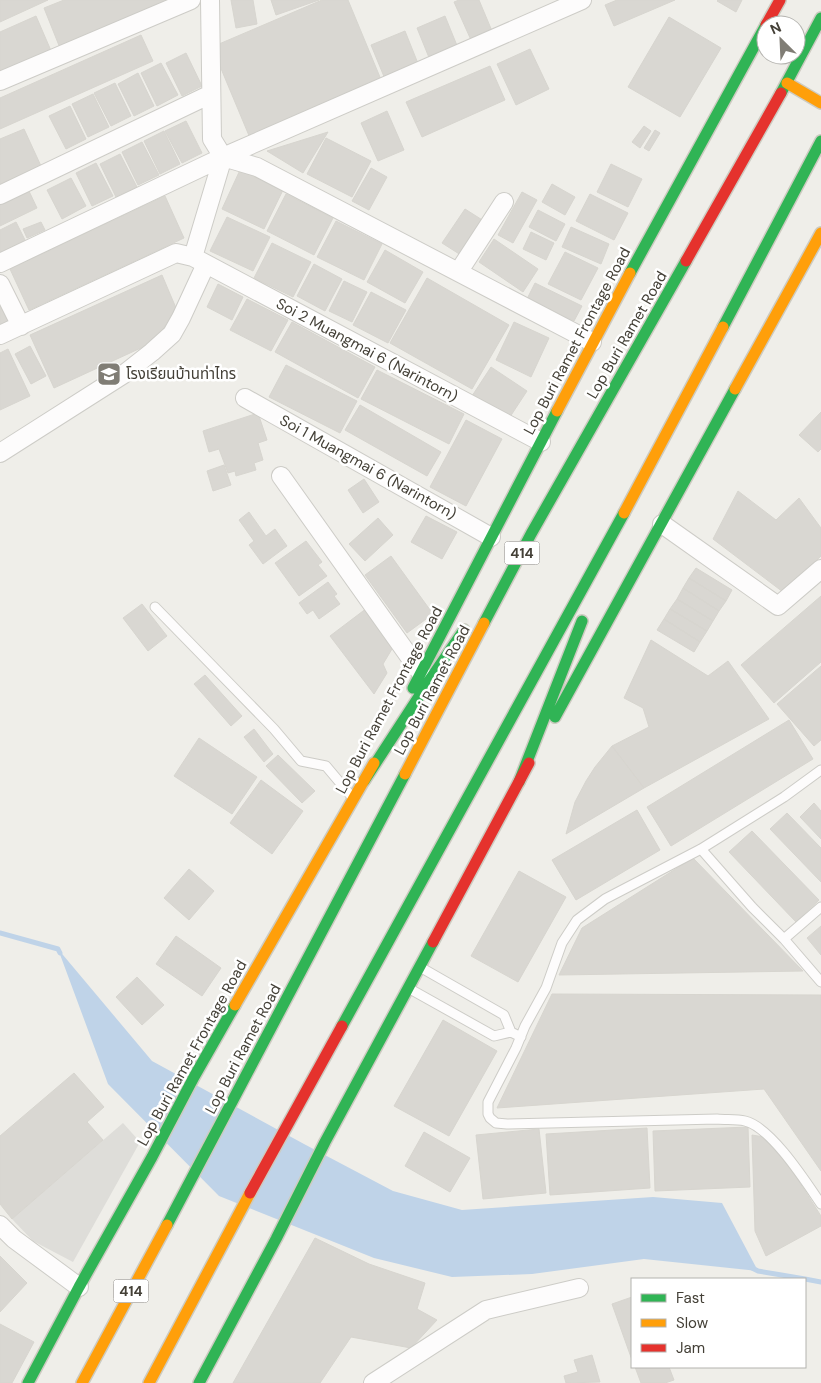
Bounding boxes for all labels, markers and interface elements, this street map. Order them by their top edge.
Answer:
north arrow [756,15,806,65]
text: N [767,18,784,38]
street label: Lop Buri Ramet Frontage Road [519,244,635,438]
street label: Lop Buri Ramet Road [582,268,672,402]
street label: Soi 2 Muangmai 6 (Narintorn) [273,294,461,406]
school or university icon: โรงเรียนบ้านท่าไทร [96,361,122,387]
place label: โรงเรียนบ้านท่าไทร [126,364,236,384]
street label: Soi 1 Muangmai 6 (Narintorn) [276,410,460,524]
road number: 414 [504,542,540,564]
street label: Lop Buri Ramet Frontage Road [331,603,447,797]
street label: Lop Buri Ramet Road [389,622,475,758]
street label: Lop Buri Ramet Frontage Road [133,957,251,1149]
street label: Lop Buri Ramet Road [200,981,286,1117]
legend [631,1278,806,1368]
road number: 414 [114,1280,148,1302]
text: Fast [676,1288,705,1308]
text: Slow [676,1313,709,1333]
text: Jam [676,1338,705,1358]

